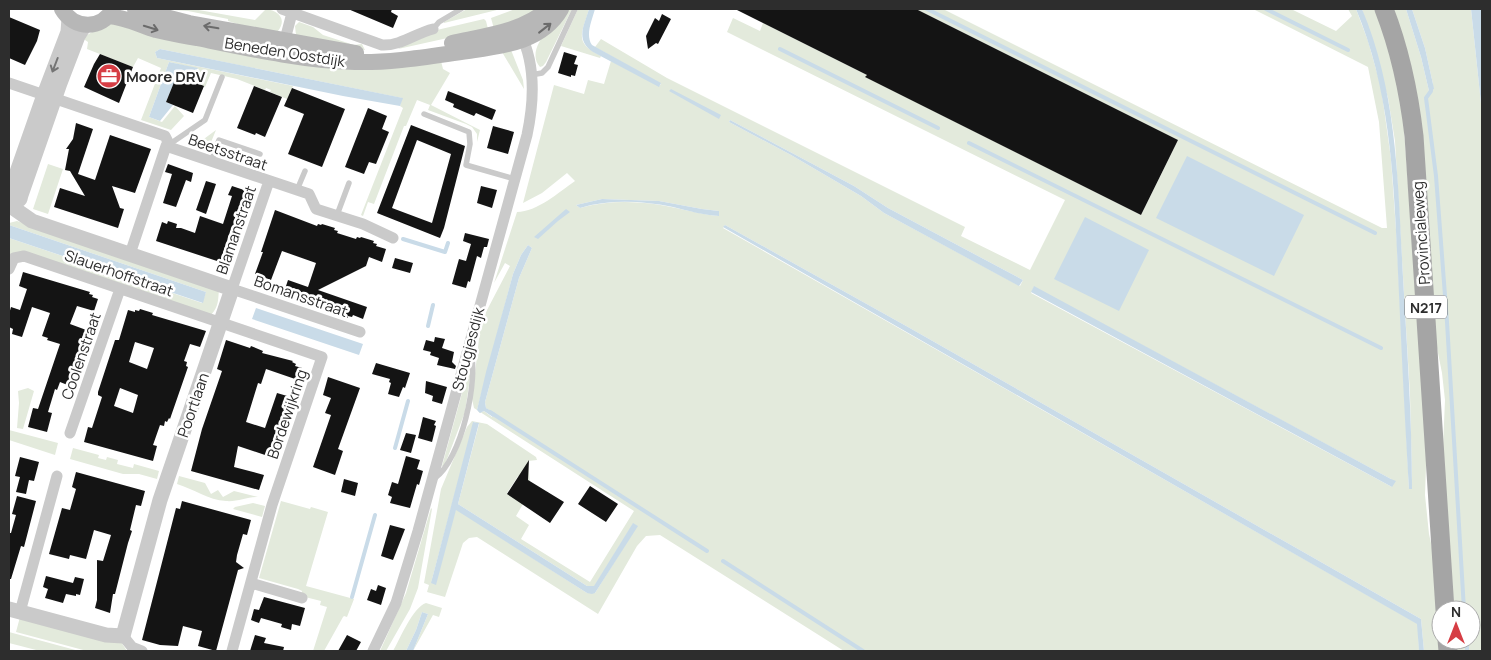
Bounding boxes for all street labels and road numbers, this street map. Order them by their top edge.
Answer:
street label: Beneden Oostdijk [223,32,347,72]
street label: Beetsstraat [186,129,270,175]
street label: Provincialeweg [1407,181,1435,285]
street label: Blamanstraat [211,183,261,277]
street label: Slauerhoffstraat [62,245,176,301]
street label: Bomansstraat [251,270,351,322]
road number: N217 [1405,296,1447,318]
street label: Stougjesdijk [447,304,489,393]
street label: Coolenstraat [56,310,106,402]
street label: Bordewijkring [262,366,312,462]
street label: Poortlaan [172,370,214,440]

